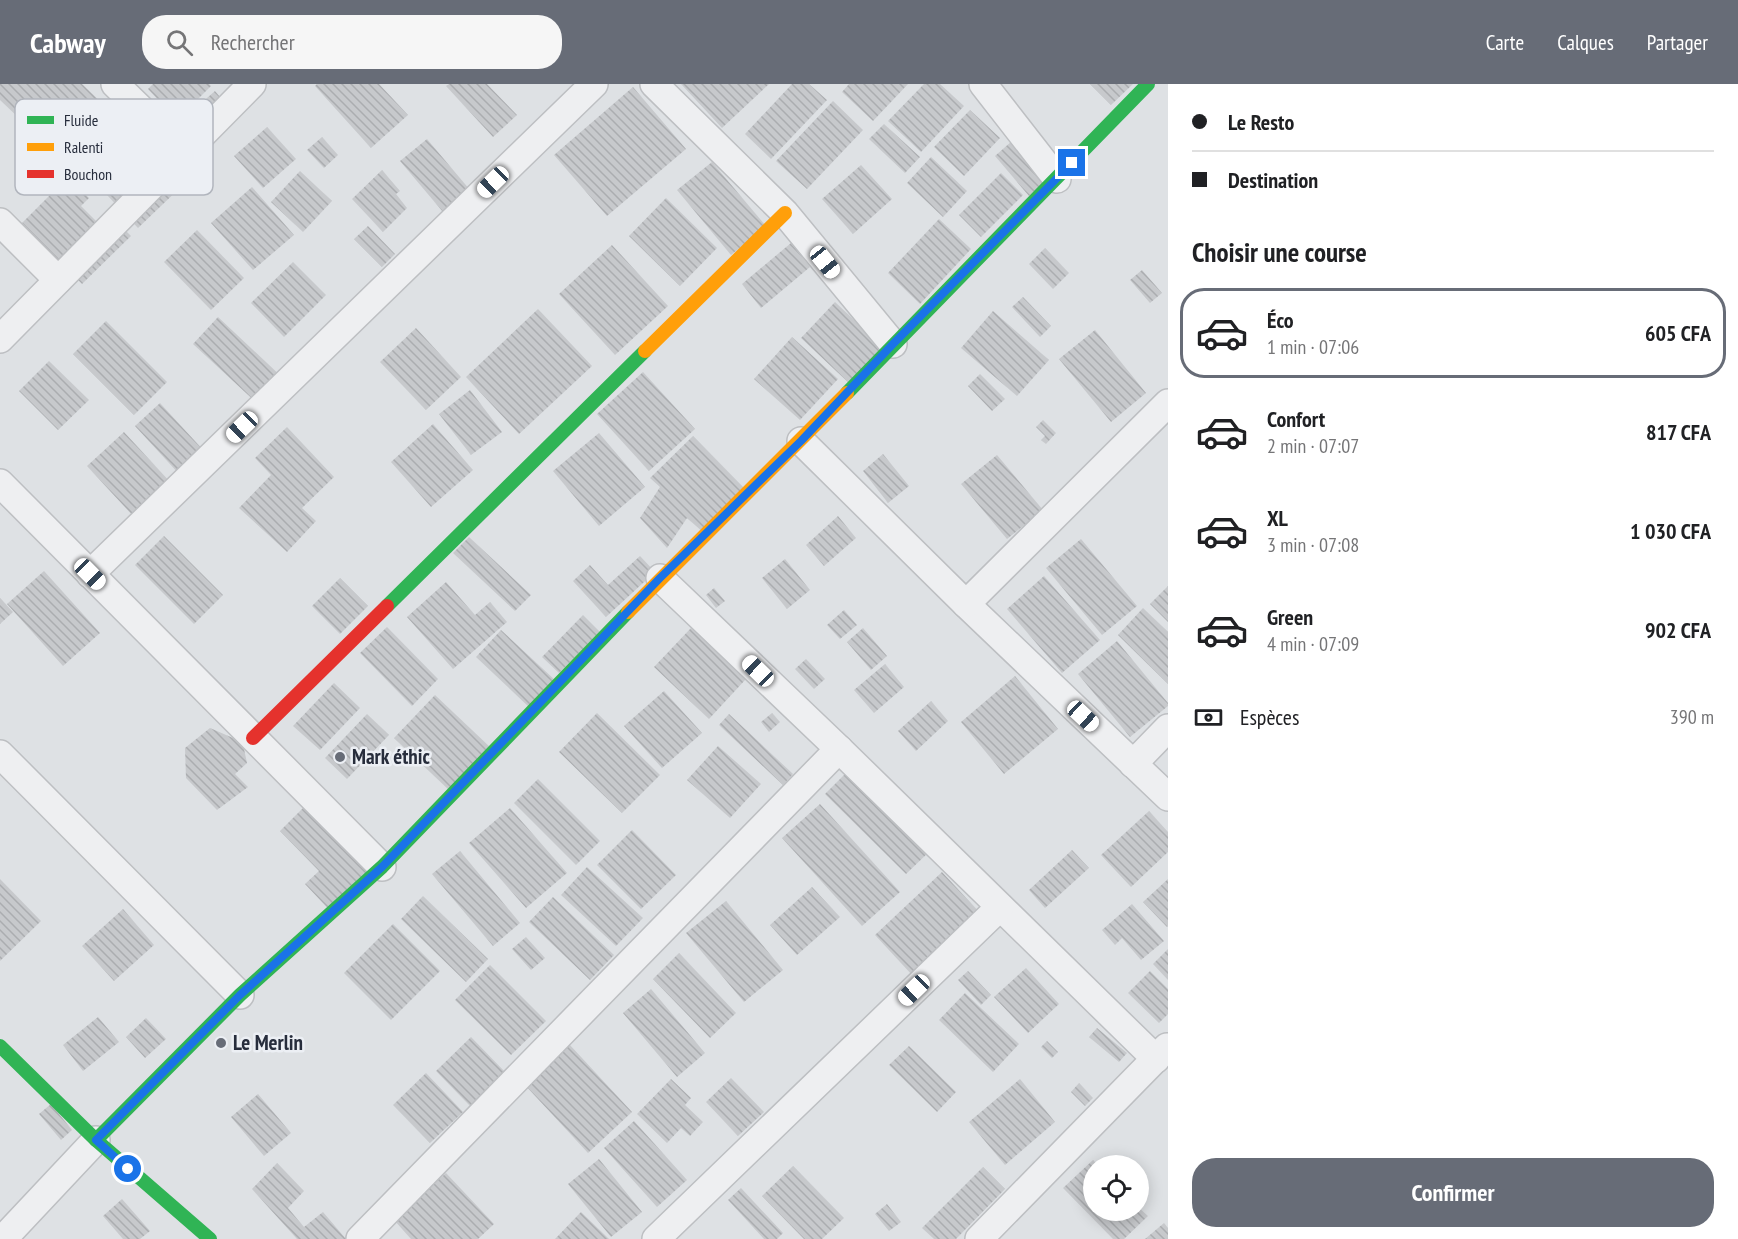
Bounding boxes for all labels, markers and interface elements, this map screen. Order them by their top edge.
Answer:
search box [142,15,562,69]
text: Cabway [30,24,106,61]
icon: search [163,26,196,59]
text: Rechercher [211,28,295,56]
text: Carte [1486,29,1524,56]
text: Calques [1557,29,1614,56]
text: Partager [1647,29,1708,56]
legend [15,99,213,195]
text: Le Resto [1228,108,1294,136]
text: Fluide [64,110,98,130]
text: Ralenti [64,137,103,157]
route end [1058,149,1085,176]
car [474,163,512,201]
text: Bouchon [64,164,112,184]
text: Destination [1228,166,1318,194]
text: Choisir une course [1192,235,1367,269]
car [807,242,843,282]
icon: car [1195,306,1249,360]
text: Éco [1267,306,1294,334]
text: 605 CFA [1645,319,1711,347]
text: 1 min · 07:06 [1267,334,1359,360]
icon: car [1195,405,1249,459]
text: Confort [1267,405,1325,433]
car [223,408,261,446]
text: 817 CFA [1646,418,1711,446]
text: 2 min · 07:07 [1267,433,1359,459]
icon: car [1195,504,1249,558]
text: XL [1267,504,1288,532]
text: 1 030 CFA [1630,517,1711,545]
text: 3 min · 07:08 [1267,532,1359,558]
car [71,555,109,593]
icon: car [1195,603,1249,657]
text: Green [1267,603,1313,631]
text: 902 CFA [1645,616,1711,644]
text: 4 min · 07:09 [1267,631,1359,657]
car [739,652,777,690]
car [1064,697,1102,735]
icon: cash [1192,701,1225,734]
text: Espèces [1240,703,1299,731]
text: 390 m [1670,704,1714,730]
place label: Mark éthic [352,743,430,770]
marker: Mark éthic [333,750,347,764]
car [895,971,933,1009]
place label: Le Merlin [233,1029,303,1056]
marker: Le Merlin [214,1036,228,1050]
route start [114,1155,141,1182]
map controls [1083,1155,1149,1221]
button: locate [1083,1155,1149,1221]
button: Confirmer [1192,1158,1714,1227]

